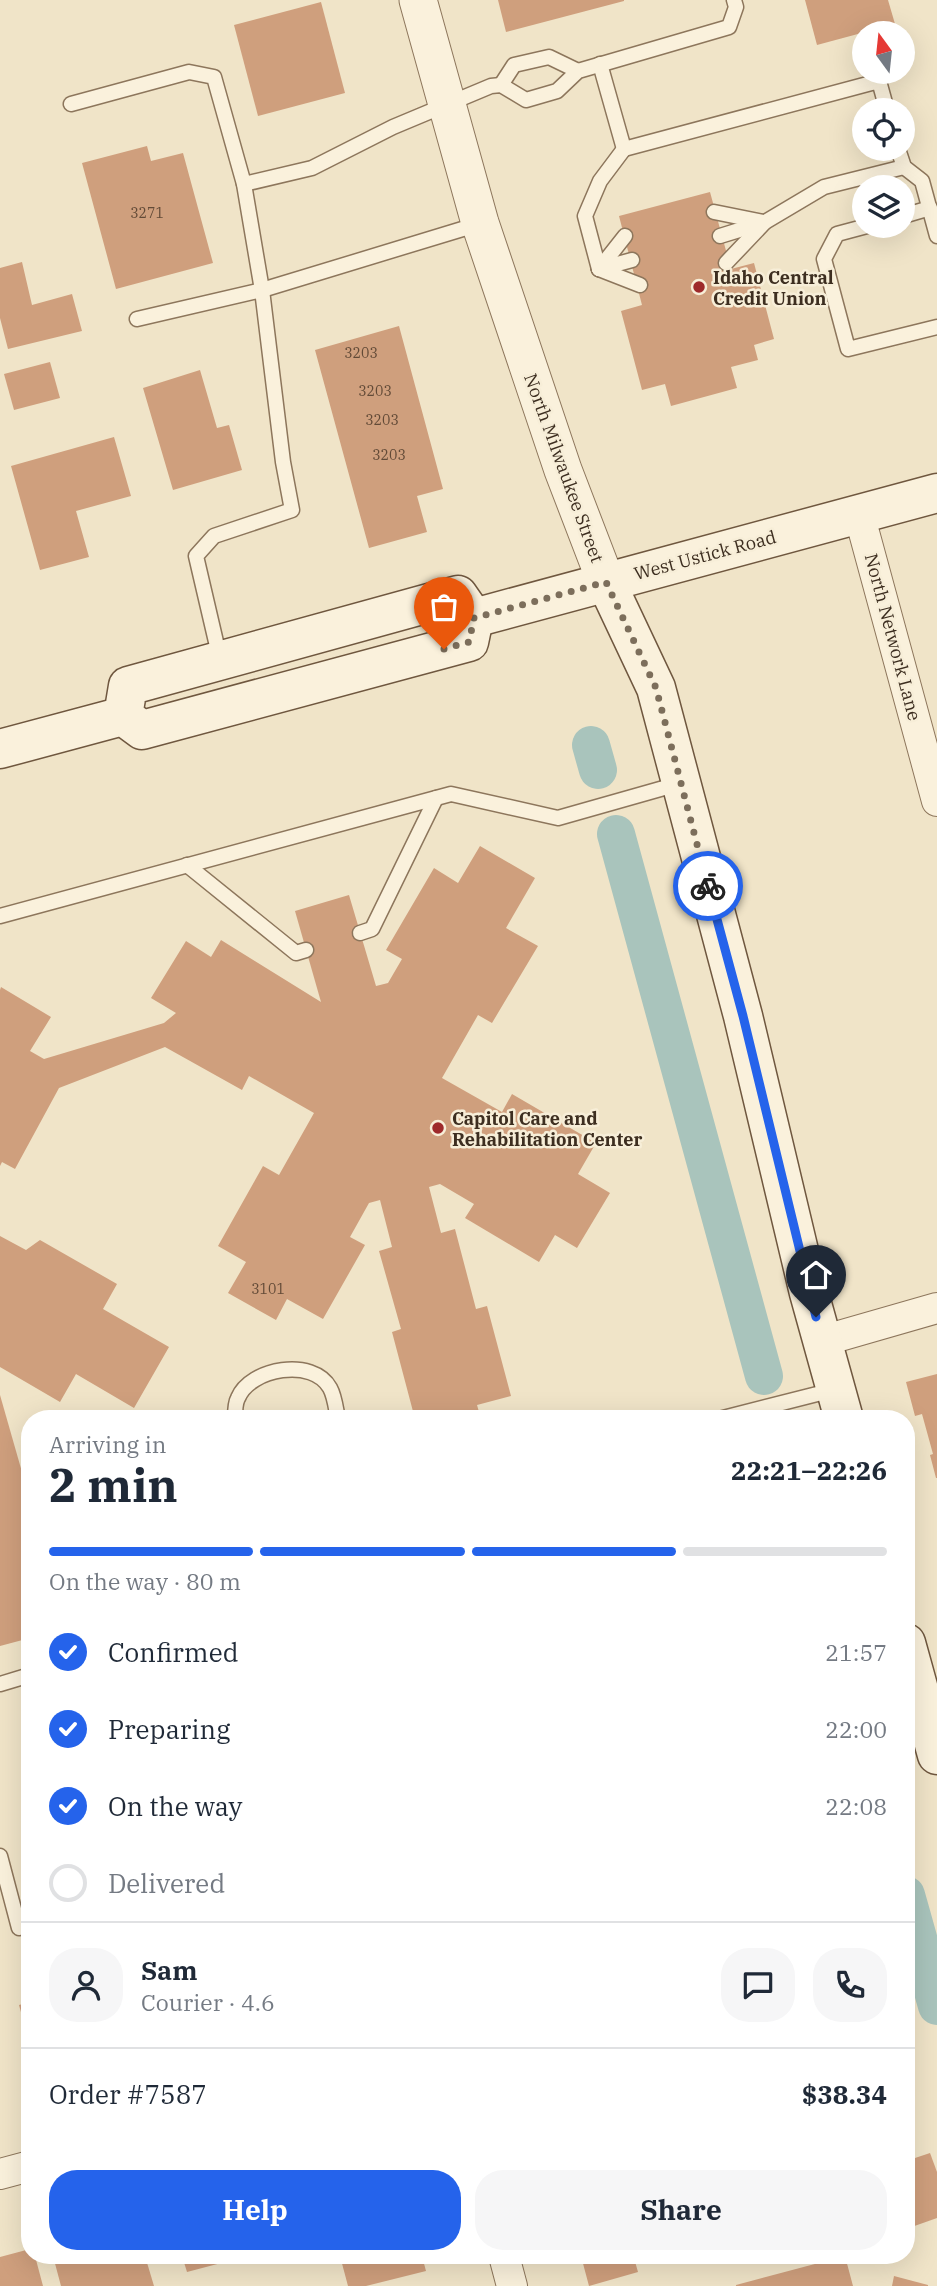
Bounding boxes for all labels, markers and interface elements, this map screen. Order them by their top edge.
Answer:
north arrow [852,21,915,84]
map controls [852,21,915,238]
button: locate [852,98,915,161]
button: layers [852,175,915,238]
house number: 3271 [130,204,164,222]
place label: Idaho Central Credit Union [713,266,834,310]
marker: Idaho Central Credit Union [691,279,707,295]
house number: 3203 [344,344,378,362]
street label: North Milwaukee Street [519,370,609,566]
house number: 3203 [358,382,392,400]
house number: 3203 [365,411,399,429]
house number: 3203 [372,446,406,464]
street label: West Ustick Road [631,525,779,585]
street label: North Network Lane [860,551,926,723]
pin [414,577,474,649]
icon: bag [425,588,463,626]
courier [673,851,743,921]
icon: bike [689,867,727,905]
place label: Capitol Care and Rehabilitation Center [452,1107,642,1151]
marker: Capitol Care and Rehabilitation Center [430,1120,446,1136]
pin [786,1245,846,1317]
icon: home [797,1256,835,1294]
house number: 3101 [251,1280,285,1298]
text: Arriving in [49,1429,166,1459]
text: 22:21–22:26 [731,1453,887,1487]
text: 2 min [49,1455,178,1515]
text: On the way · 80 m [49,1566,241,1596]
icon: check [49,1633,87,1671]
text: Confirmed [108,1635,239,1669]
text: 21:57 [825,1637,887,1667]
icon: check [49,1710,87,1748]
text: Preparing [108,1712,230,1746]
text: 22:00 [825,1714,887,1744]
icon: check [49,1787,87,1825]
text: On the way [108,1789,242,1823]
text: 22:08 [825,1791,887,1821]
text: Delivered [108,1866,225,1900]
button: person [49,1948,123,2022]
button: chat [721,1948,795,2022]
button: phone [813,1948,887,2022]
text: Sam [141,1953,197,1987]
text: Courier · 4.6 [141,1987,275,2017]
text: Order #7587 [49,2077,207,2111]
text: $38.34 [802,2077,887,2111]
button: Help [49,2170,461,2250]
button: Share [475,2170,887,2250]

